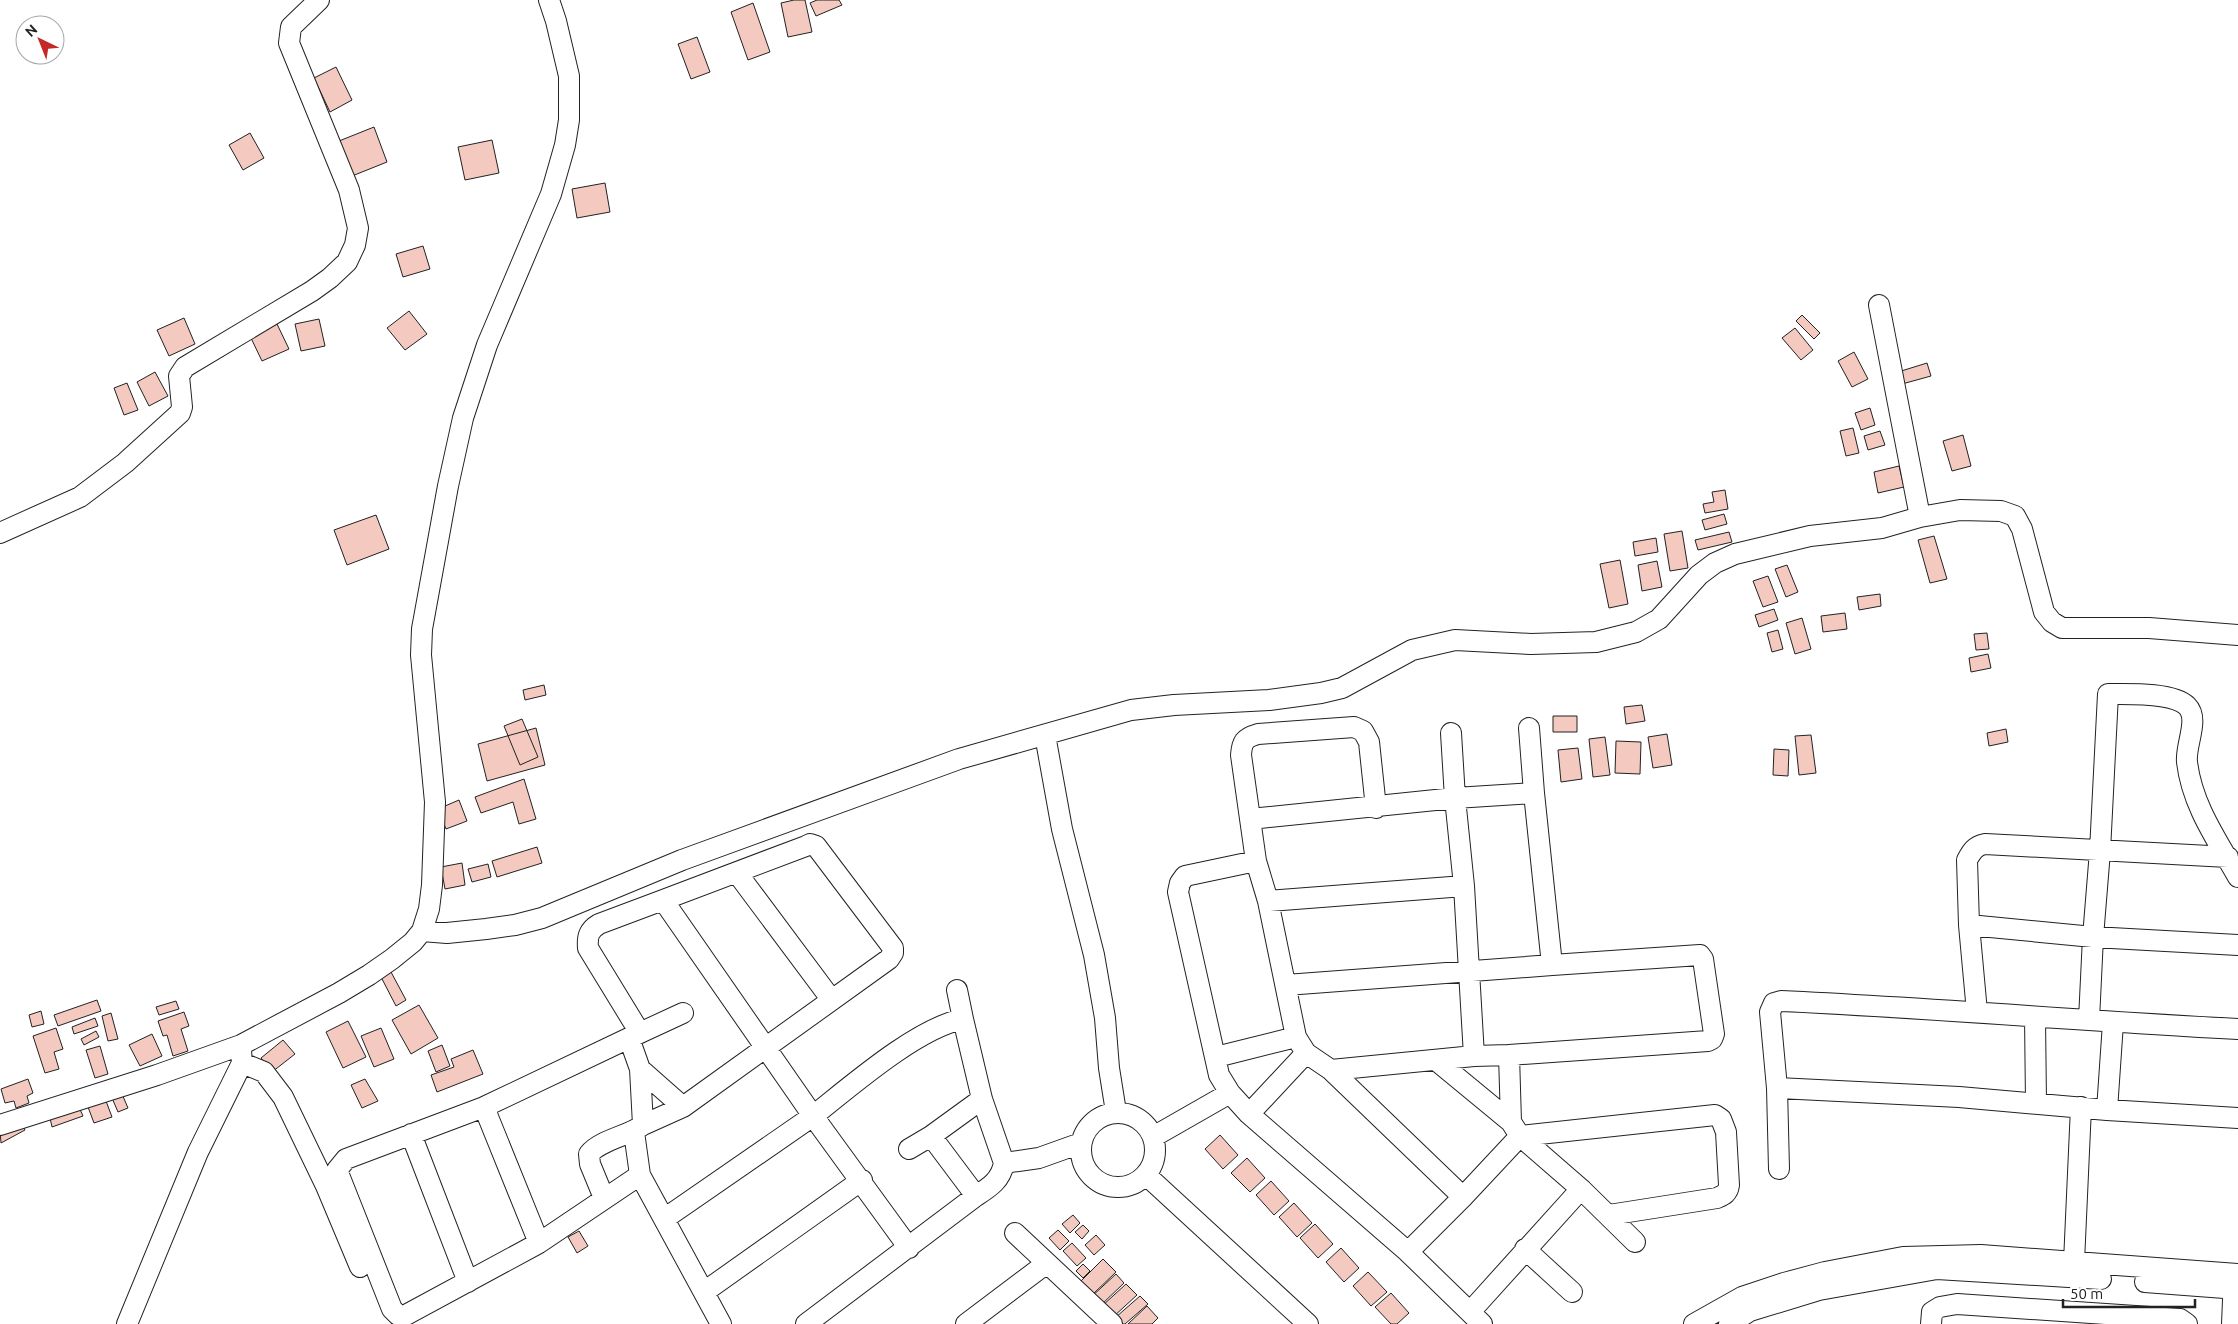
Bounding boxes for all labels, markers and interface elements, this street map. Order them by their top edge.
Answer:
north arrow [15,15,65,65]
text: N [22,21,40,40]
scale bar [2063,1276,2196,1308]
text: 50 m [2070,1285,2103,1302]

